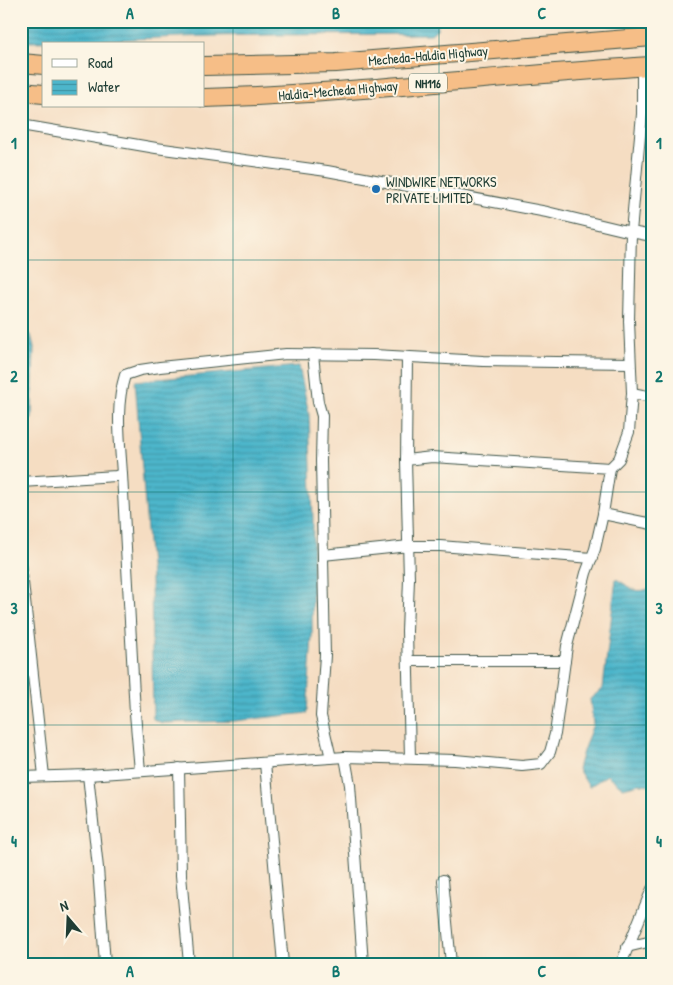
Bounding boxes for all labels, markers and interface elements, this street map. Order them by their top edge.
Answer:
text: A [126,2,134,24]
text: B [332,2,340,24]
text: C [538,2,547,24]
street label: Mecheda-Haldia Highway [367,40,489,71]
legend [42,42,205,108]
text: Road [88,52,113,73]
road number: NH116 [409,74,447,92]
street label: Haldia-Mecheda Highway [277,75,399,106]
text: Water [88,76,120,97]
text: 1 [11,132,17,154]
text: 1 [656,132,662,154]
place label: WINDWIRE NETWORKS PRIVATE LIMITED [386,172,497,207]
marker: WINDWIRE NETWORKS PRIVATE LIMITED [370,183,382,195]
text: 2 [10,365,18,387]
text: 2 [655,365,663,387]
text: 3 [10,597,18,619]
text: 3 [655,597,663,619]
text: 4 [11,830,17,852]
text: 4 [656,830,662,852]
north arrow [42,892,92,942]
text: N [57,895,71,915]
text: A [126,960,134,982]
text: B [332,960,340,982]
text: C [538,960,547,982]

